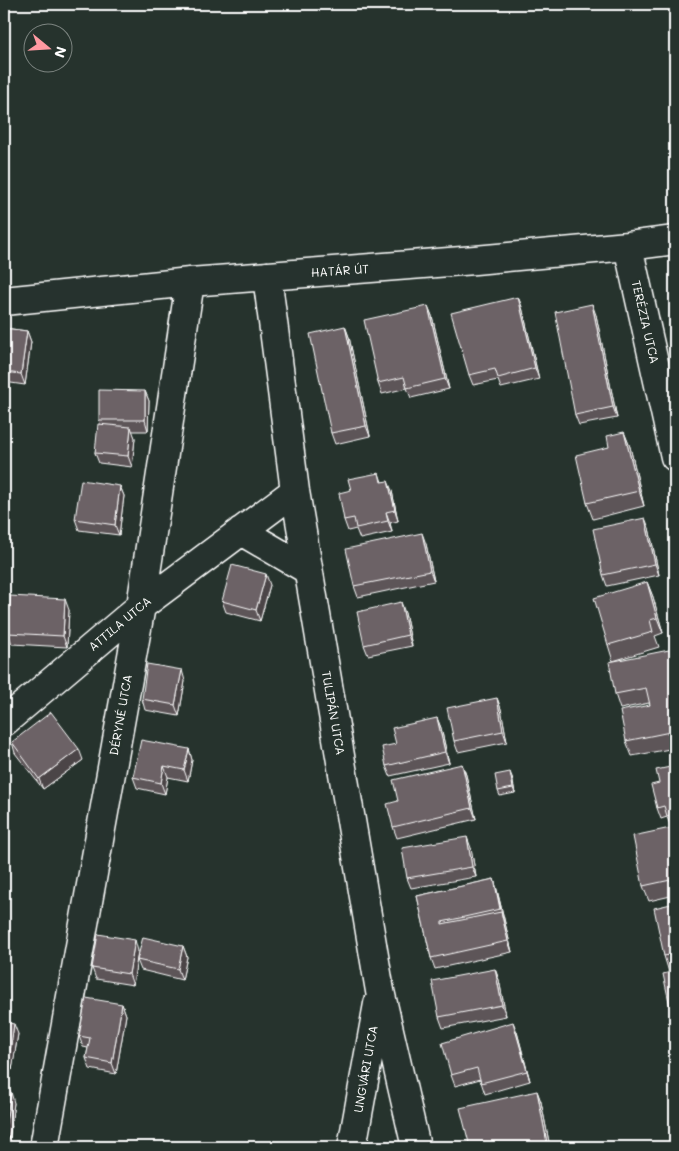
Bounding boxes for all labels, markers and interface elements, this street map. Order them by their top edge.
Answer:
north arrow [22,22,72,72]
text: N [50,44,72,60]
street label: HATÁR ÚT [310,260,370,280]
street label: TERÉZIA UTCA [629,278,663,365]
street label: ATTILA UTCA [85,592,154,654]
street label: TULIPÁN UTCA [319,669,349,756]
street label: DÉRYNÉ UTCA [105,673,135,757]
street label: UNGVÁRI UTCA [349,1024,381,1114]

